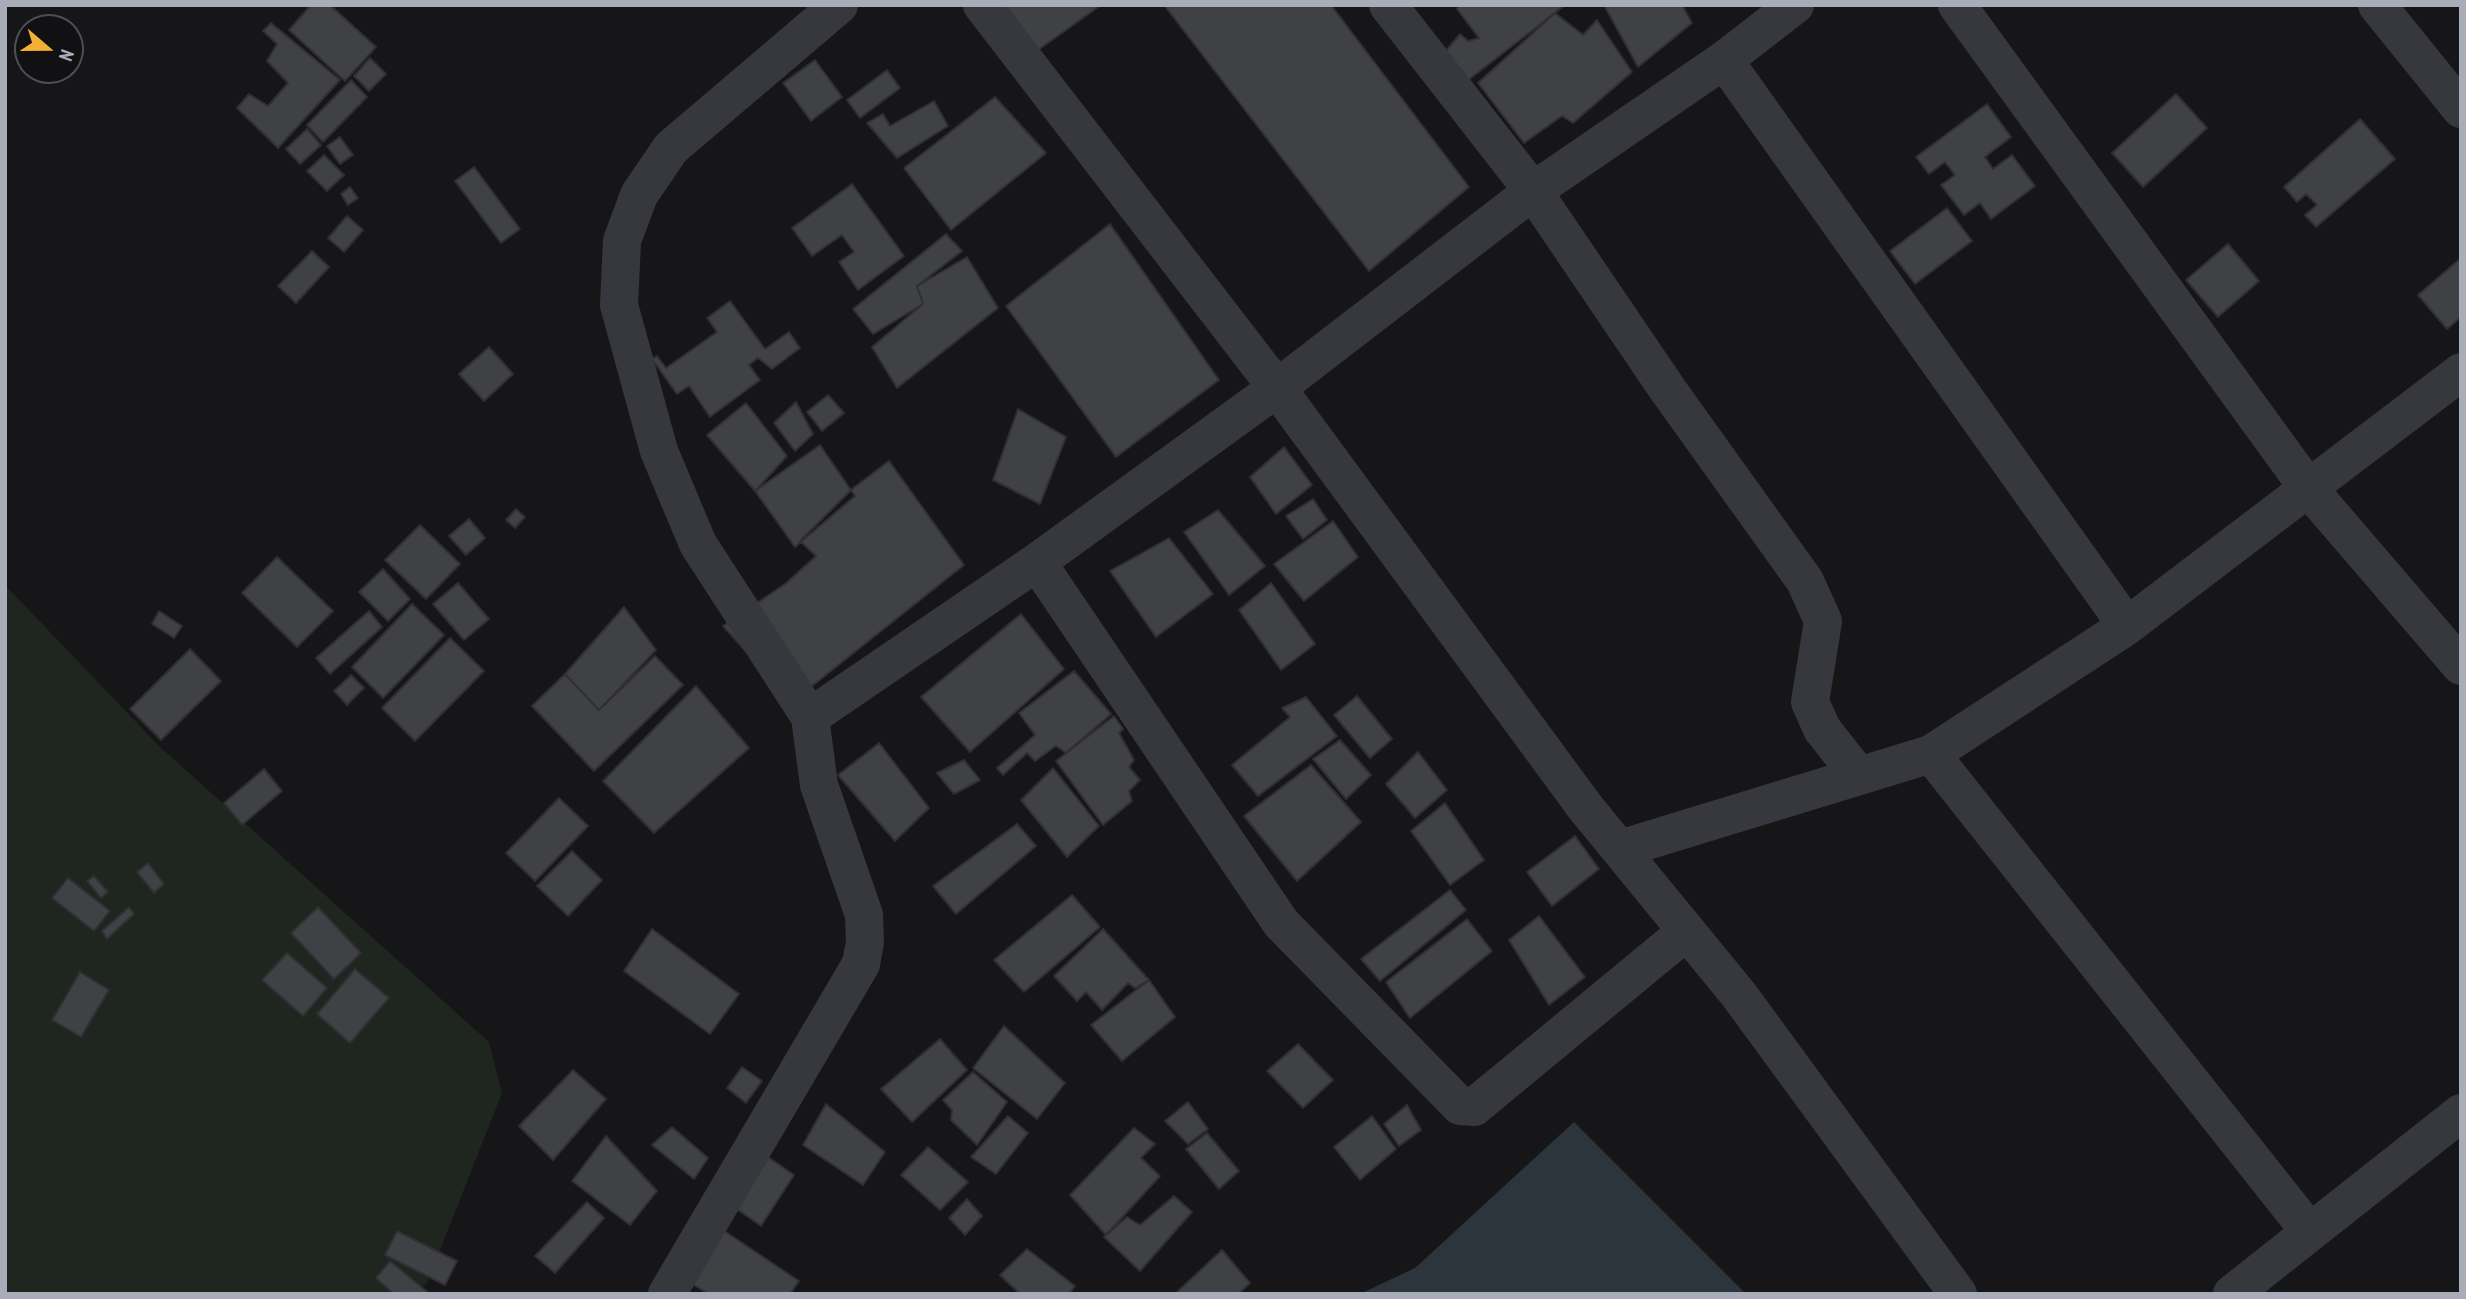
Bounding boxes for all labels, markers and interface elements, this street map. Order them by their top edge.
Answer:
north arrow [14,14,84,84]
text: N [54,47,80,64]

